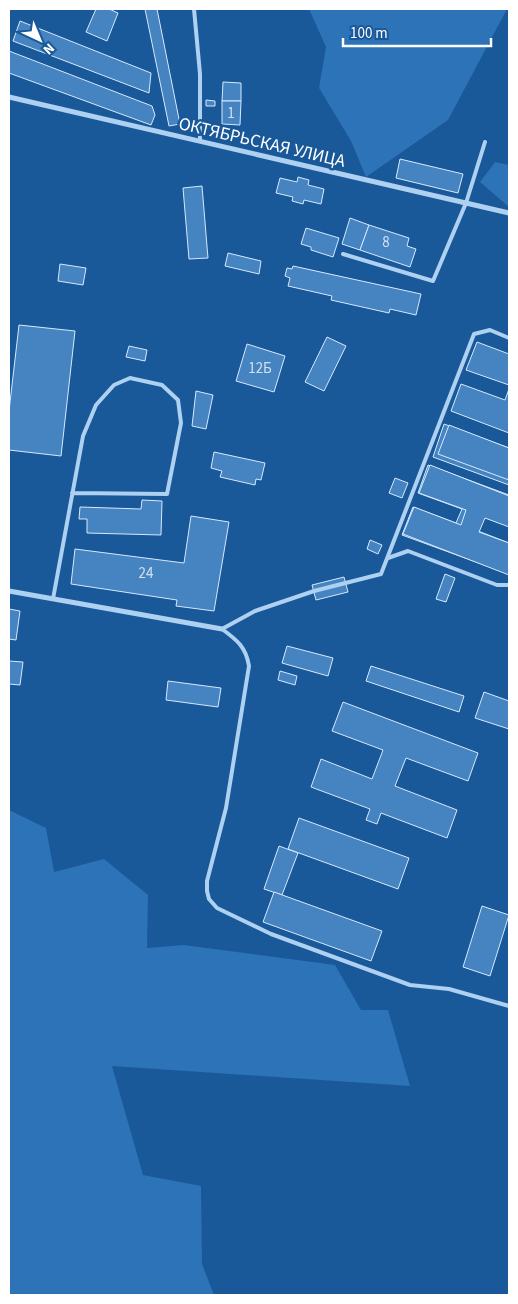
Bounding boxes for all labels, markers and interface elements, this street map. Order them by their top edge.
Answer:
north arrow [15,15,65,65]
scale bar [343,15,490,47]
text: 100 m [350,23,388,44]
text: N [38,38,59,59]
house number: 1 [227,103,235,124]
street label: ОКТЯБРЬСКАЯ УЛИЦА [176,111,348,174]
house number: 8 [382,232,390,253]
house number: 12Б [248,358,272,379]
house number: 24 [139,563,154,584]

